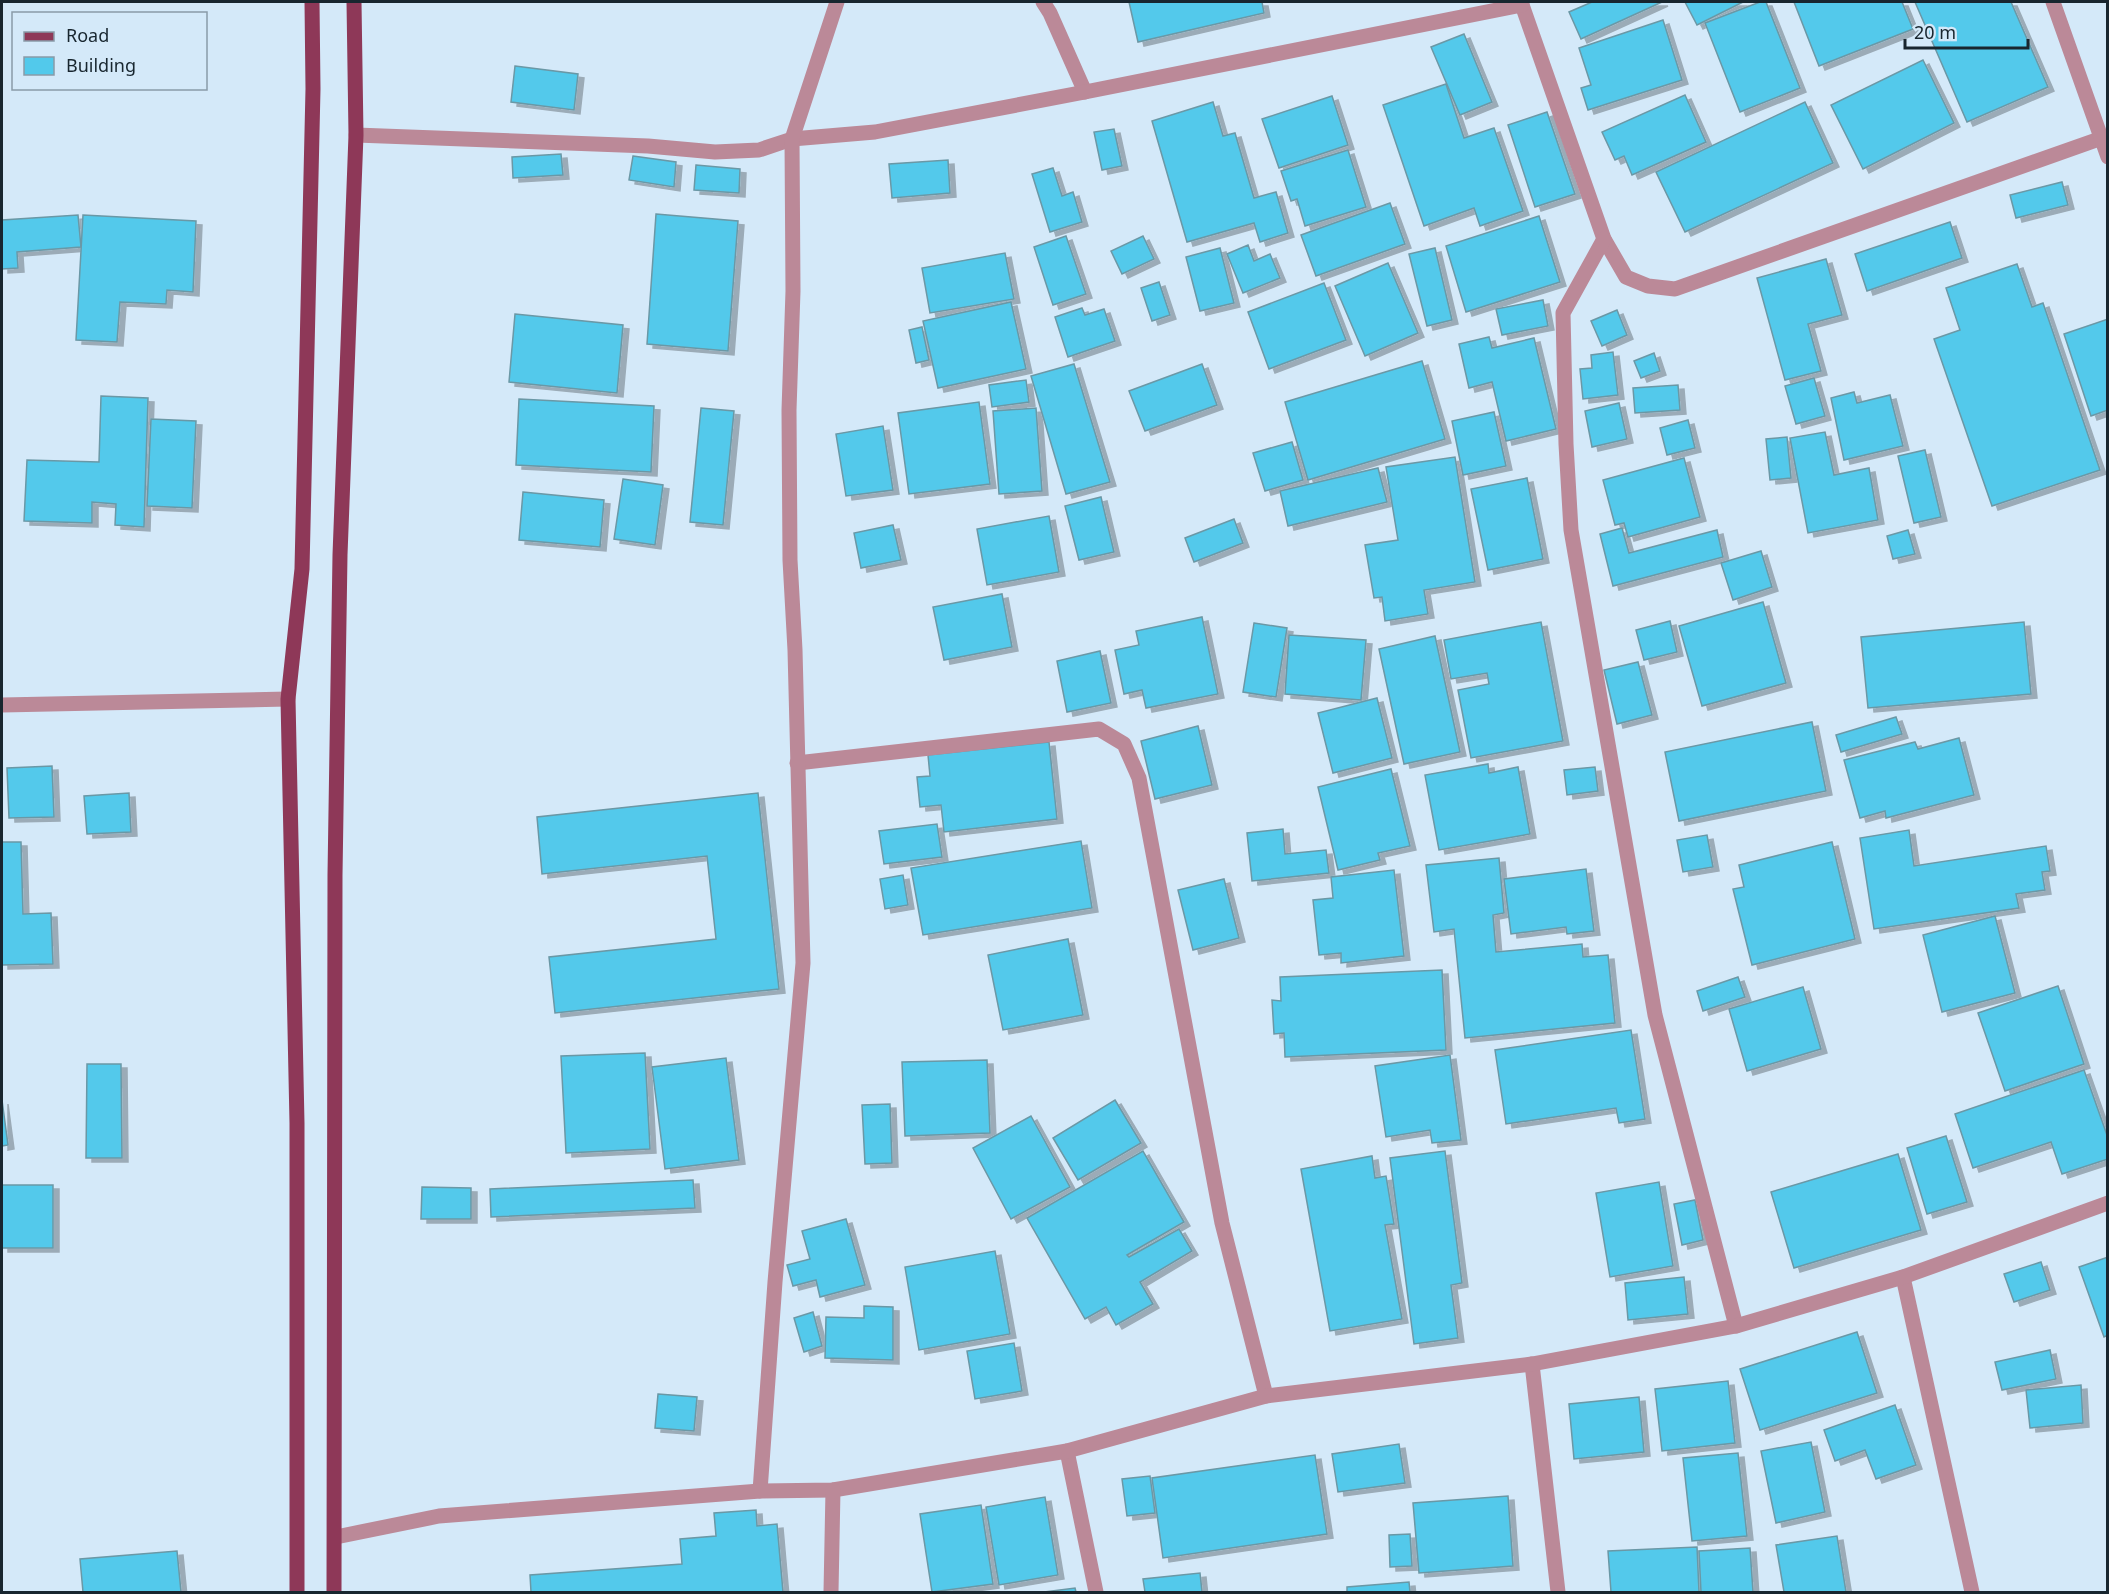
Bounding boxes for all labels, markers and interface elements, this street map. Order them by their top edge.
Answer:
legend [12,12,207,90]
scale bar [1905,12,2028,50]
text: 20 m [1914,20,1956,44]
text: Road [66,23,109,47]
text: Building [66,53,136,77]

